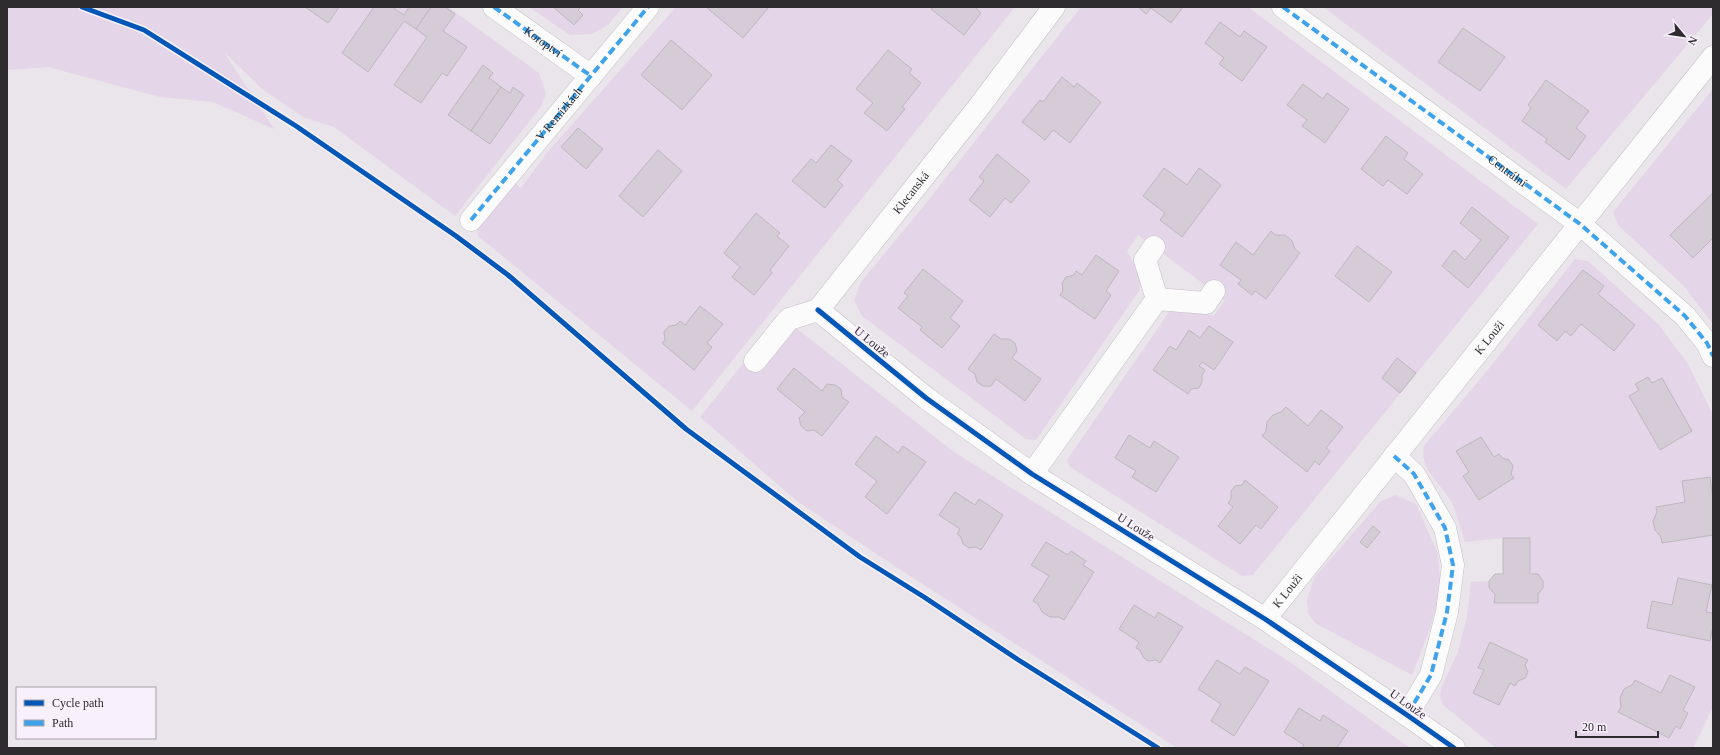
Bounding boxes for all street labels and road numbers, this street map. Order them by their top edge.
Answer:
street label: Koroptví [521,24,565,60]
street label: V Remízkách [533,84,586,144]
street label: Centrální [1485,152,1530,190]
street label: Klecanská [890,168,932,217]
street label: K Louži [1472,317,1508,357]
street label: U Louže [851,323,893,361]
street label: U Louže [1115,510,1157,544]
street label: K Louži [1270,570,1306,611]
street label: U Louže [1387,686,1429,722]

